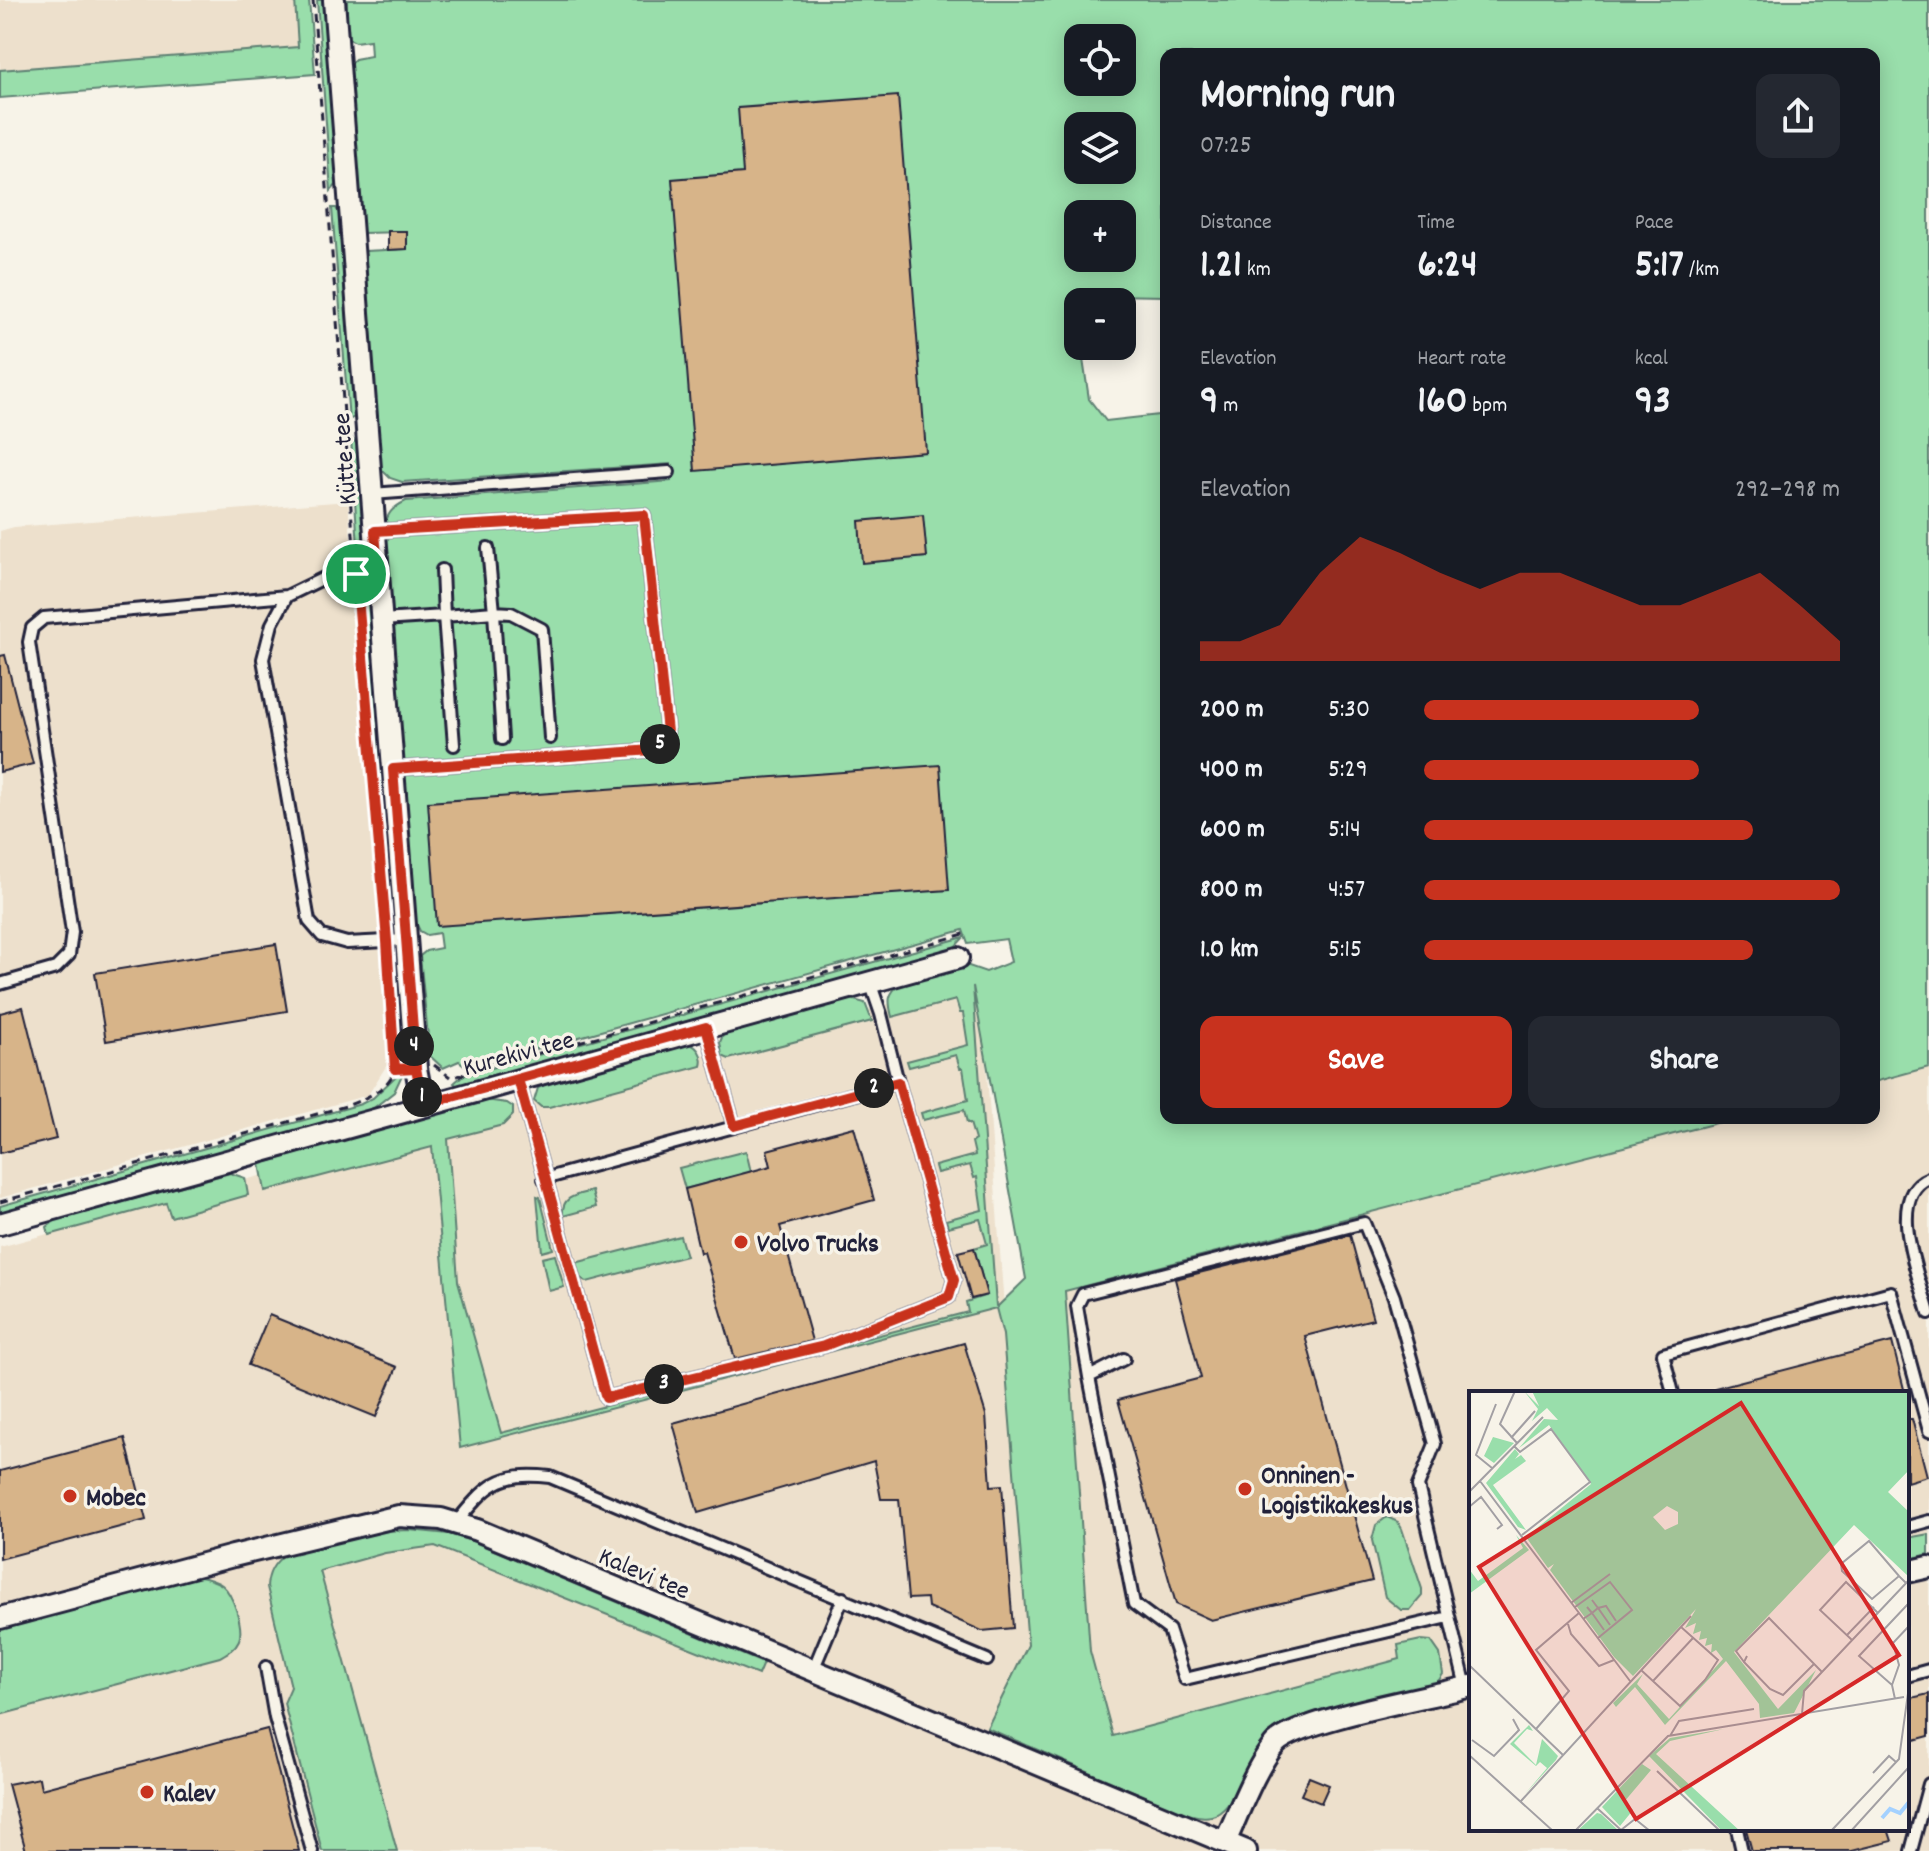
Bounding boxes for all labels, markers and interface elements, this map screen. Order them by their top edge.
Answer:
map controls [1064,24,1136,360]
button: locate [1064,24,1136,96]
text: Morning run [1200,66,1395,129]
button: share [1756,74,1840,158]
button: layers [1064,112,1136,184]
text: 07:25 [1200,128,1252,165]
button: + [1064,200,1136,272]
text: Distance [1200,208,1272,239]
text: Time [1417,208,1455,239]
text: Pace [1635,208,1674,239]
text: 1.21 [1200,239,1242,296]
text: 6:24 [1417,239,1478,296]
text: 5:17 [1635,239,1684,296]
text: km [1242,255,1271,286]
text: /km [1684,255,1719,286]
button: − [1064,288,1136,360]
text: Elevation [1200,344,1277,375]
text: Heart rate [1417,344,1506,375]
text: kcal [1635,344,1668,375]
text: 9 [1200,375,1218,432]
text: 160 [1417,375,1468,432]
text: 93 [1635,375,1671,432]
text: m [1218,391,1238,422]
text: bpm [1468,391,1507,422]
street label: Kütte tee [325,411,368,506]
text: Elevation [1200,472,1290,509]
text: 292–298 m [1735,472,1840,509]
pin [322,540,390,608]
icon: arrive [334,552,378,596]
text: 200 m [1200,692,1264,729]
text: 5:30 [1328,692,1370,729]
pin: 5 [640,724,680,764]
text: 5 [655,728,665,759]
text: 400 m [1200,752,1263,789]
text: 5:29 [1328,752,1368,789]
text: 600 m [1200,812,1265,849]
text: 5:14 [1328,812,1361,849]
text: 800 m [1200,872,1263,909]
text: 4:57 [1328,872,1365,909]
text: 1.0 km [1200,932,1259,969]
text: 5:15 [1328,932,1362,969]
button: Save [1200,1016,1512,1108]
button: Share [1528,1016,1840,1108]
street label: Kurekivi tee [459,1023,579,1088]
pin: 4 [394,1026,434,1066]
text: 4 [409,1030,419,1061]
pin: 2 [854,1068,894,1108]
text: 2 [869,1072,879,1103]
pin: 1 [402,1077,442,1117]
text: 1 [420,1081,424,1112]
place label: Volvo Trucks [757,1227,879,1264]
marker: Volvo Trucks [732,1233,750,1251]
pin: 3 [644,1364,684,1404]
text: 3 [659,1368,669,1399]
inset map [1469,1391,1909,1831]
place label: Onninen - Logistikakeskus [1261,1459,1413,1526]
marker: Onninen - Logistikakeskus [1236,1480,1254,1498]
place label: Mobec [86,1481,146,1518]
marker: Mobec [61,1487,79,1505]
street label: Kalevi tee [592,1539,695,1611]
place label: Kalev [163,1777,216,1814]
marker: Kalev [138,1783,156,1801]

